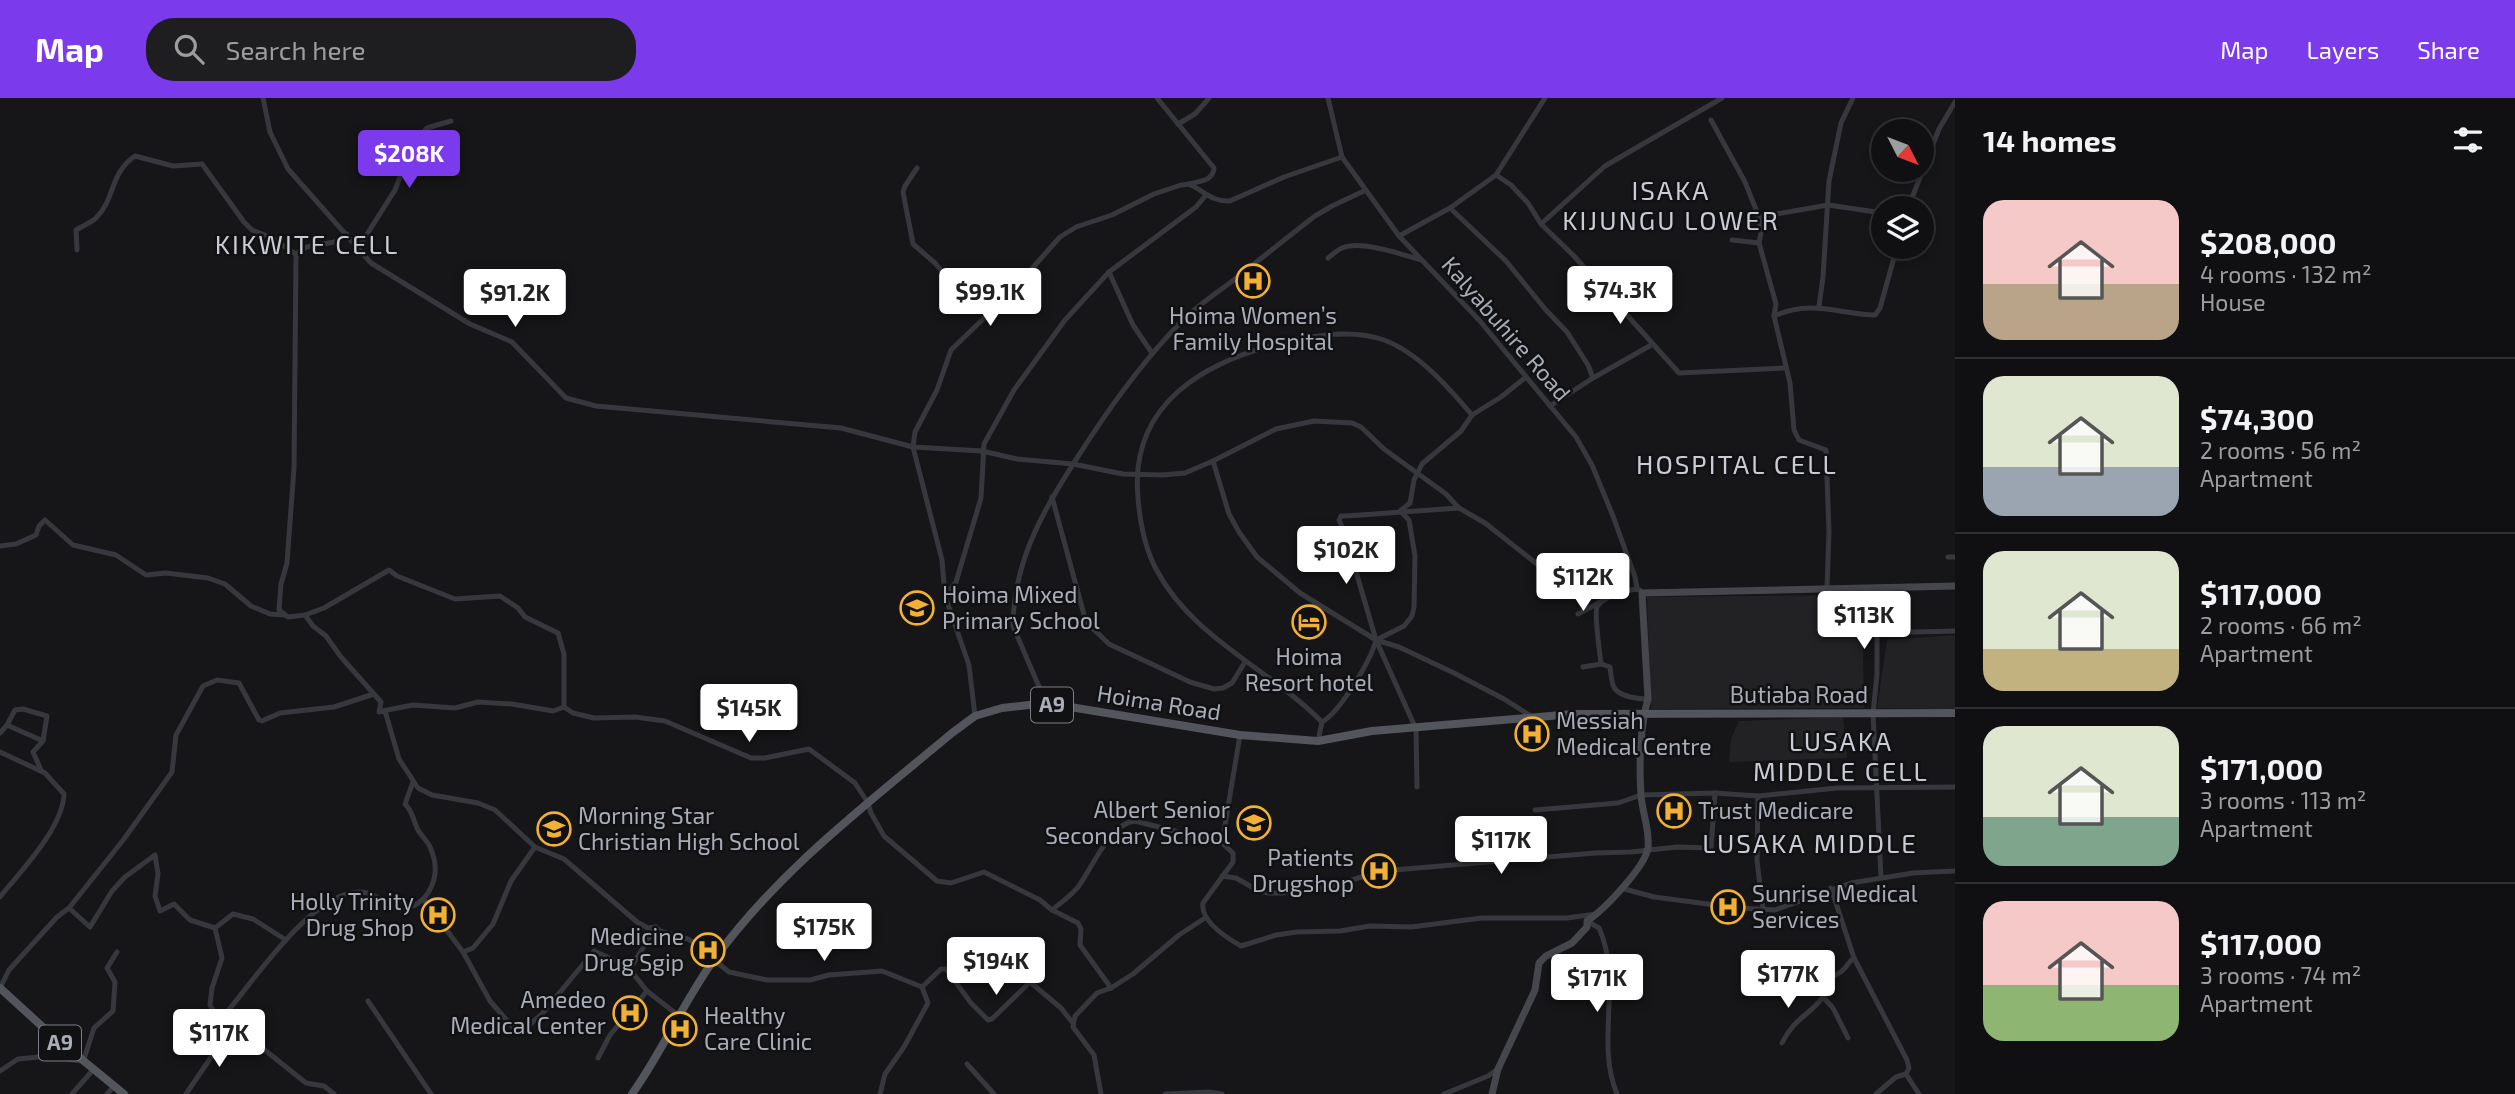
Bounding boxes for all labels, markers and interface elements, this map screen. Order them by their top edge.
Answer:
search box [146,18,636,81]
text: Map [35,29,104,69]
icon: search [170,30,208,68]
text: Search here [226,34,365,65]
text: Map [2220,35,2268,64]
text: Layers [2306,35,2379,64]
text: Share [2417,35,2480,64]
north arrow [1871,119,1934,182]
map controls [1871,119,1934,259]
icon: filters [2449,121,2487,159]
text: 14 homes [1983,122,2117,158]
pin: $208K [360,130,458,190]
text: $208K [374,139,444,167]
district label: ISAKA KIJUNGU LOWER [1562,174,1780,235]
button: layers [1871,196,1934,259]
text: $208,000 [2200,224,2337,260]
district label: KIKWITE CELL [215,228,399,259]
icon: home [2039,228,2123,312]
street label: Kalyabuhire Road [1437,251,1577,406]
text: 4 rooms · 132 m² [2200,260,2372,288]
hospital icon: Hoima Women’s Family Hospital [1234,262,1272,300]
pin: $74.3K [1563,266,1677,326]
pin: $99.1K [933,268,1047,328]
pin: $91.2K [458,270,572,329]
text: $74.3K [1583,275,1657,303]
text: $99.1K [955,277,1025,305]
text: $91.2K [480,278,550,306]
text: House [2200,288,2266,316]
place label: Hoima Women’s Family Hospital [1169,301,1337,355]
text: $74,300 [2200,400,2314,436]
icon: home [2039,404,2123,488]
text: 2 rooms · 56 m² [2200,436,2361,464]
district label: HOSPITAL CELL [1636,448,1838,479]
text: Apartment [2200,464,2313,492]
pin: $102K [1297,526,1395,586]
text: $102K [1313,535,1379,563]
pin: $112K [1534,554,1632,613]
text: $112K [1552,562,1614,590]
text: $117,000 [2200,575,2322,611]
icon: home [2039,579,2123,663]
place label: Hoima Mixed Primary School [942,580,1100,634]
school or university icon: Hoima Mixed Primary School [898,589,936,627]
pin: $113K [1815,592,1913,651]
text: $113K [1834,600,1894,628]
hotel icon: Hoima Resort hotel [1290,603,1328,641]
text: 2 rooms · 66 m² [2200,611,2362,639]
text: Apartment [2200,639,2313,667]
place label: Hoima Resort hotel [1245,642,1373,696]
street label: Hoima Road [1095,678,1223,726]
street label: Butiaba Road [1730,680,1868,708]
pin: $145K [700,684,798,744]
road number: A9 [1031,688,1073,722]
text: $145K [716,693,782,721]
place label: Messiah Medical Centre [1556,706,1712,760]
hospital icon: Messiah Medical Centre [1513,715,1551,753]
district label: LUSAKA MIDDLE CELL [1753,725,1929,786]
text: $171,000 [2200,750,2323,786]
icon: home [2039,754,2123,838]
text: 3 rooms · 113 m² [2200,786,2366,814]
hospital icon: Trust Medicare [1655,792,1693,830]
place label: Albert Senior Secondary School [1045,795,1230,849]
place label: Trust Medicare [1698,796,1854,824]
place label: Morning Star Christian High School [578,801,800,855]
school or university icon: Albert Senior Secondary School [1235,804,1273,842]
school or university icon: Morning Star Christian High School [535,810,573,848]
text: Apartment [2200,814,2313,842]
pin: $117K [1452,816,1550,876]
text: $117K [1471,825,1531,853]
district label: LUSAKA MIDDLE [1702,827,1918,858]
place label: Patients Drugshop [1252,843,1354,897]
hospital icon: Patients Drugshop [1360,852,1398,890]
place label: Sunrise Medical Services [1752,879,1918,933]
place label: Holly Trinity Drug Shop [290,887,414,941]
hospital icon: Sunrise Medical Services [1709,888,1747,926]
hospital icon: Holly Trinity Drug Shop [419,896,457,934]
pin: $175K [775,904,873,963]
text: $175K [793,912,855,940]
place label: Medicine Drug Sgip [584,922,684,976]
text: $117,000 [2200,925,2322,961]
icon: home [2039,929,2123,1013]
hospital icon: Medicine Drug Sgip [689,931,727,969]
pin: $194K [947,937,1045,997]
text: $194K [963,946,1029,974]
pin: $177K [1739,950,1837,1010]
pin: $171K [1548,954,1646,1014]
text: $177K [1757,959,1819,987]
text: 3 rooms · 74 m² [2200,961,2361,989]
text: $171K [1567,963,1627,991]
place label: Amedeo Medical Center [450,985,606,1039]
text: Apartment [2200,989,2313,1017]
hospital icon: Amedeo Medical Center [611,994,649,1032]
place label: Healthy Care Clinic [704,1001,812,1055]
pin: $117K [170,1010,268,1069]
hospital icon: Healthy Care Clinic [661,1010,699,1048]
text: $117K [189,1018,249,1046]
road number: A9 [39,1026,81,1060]

